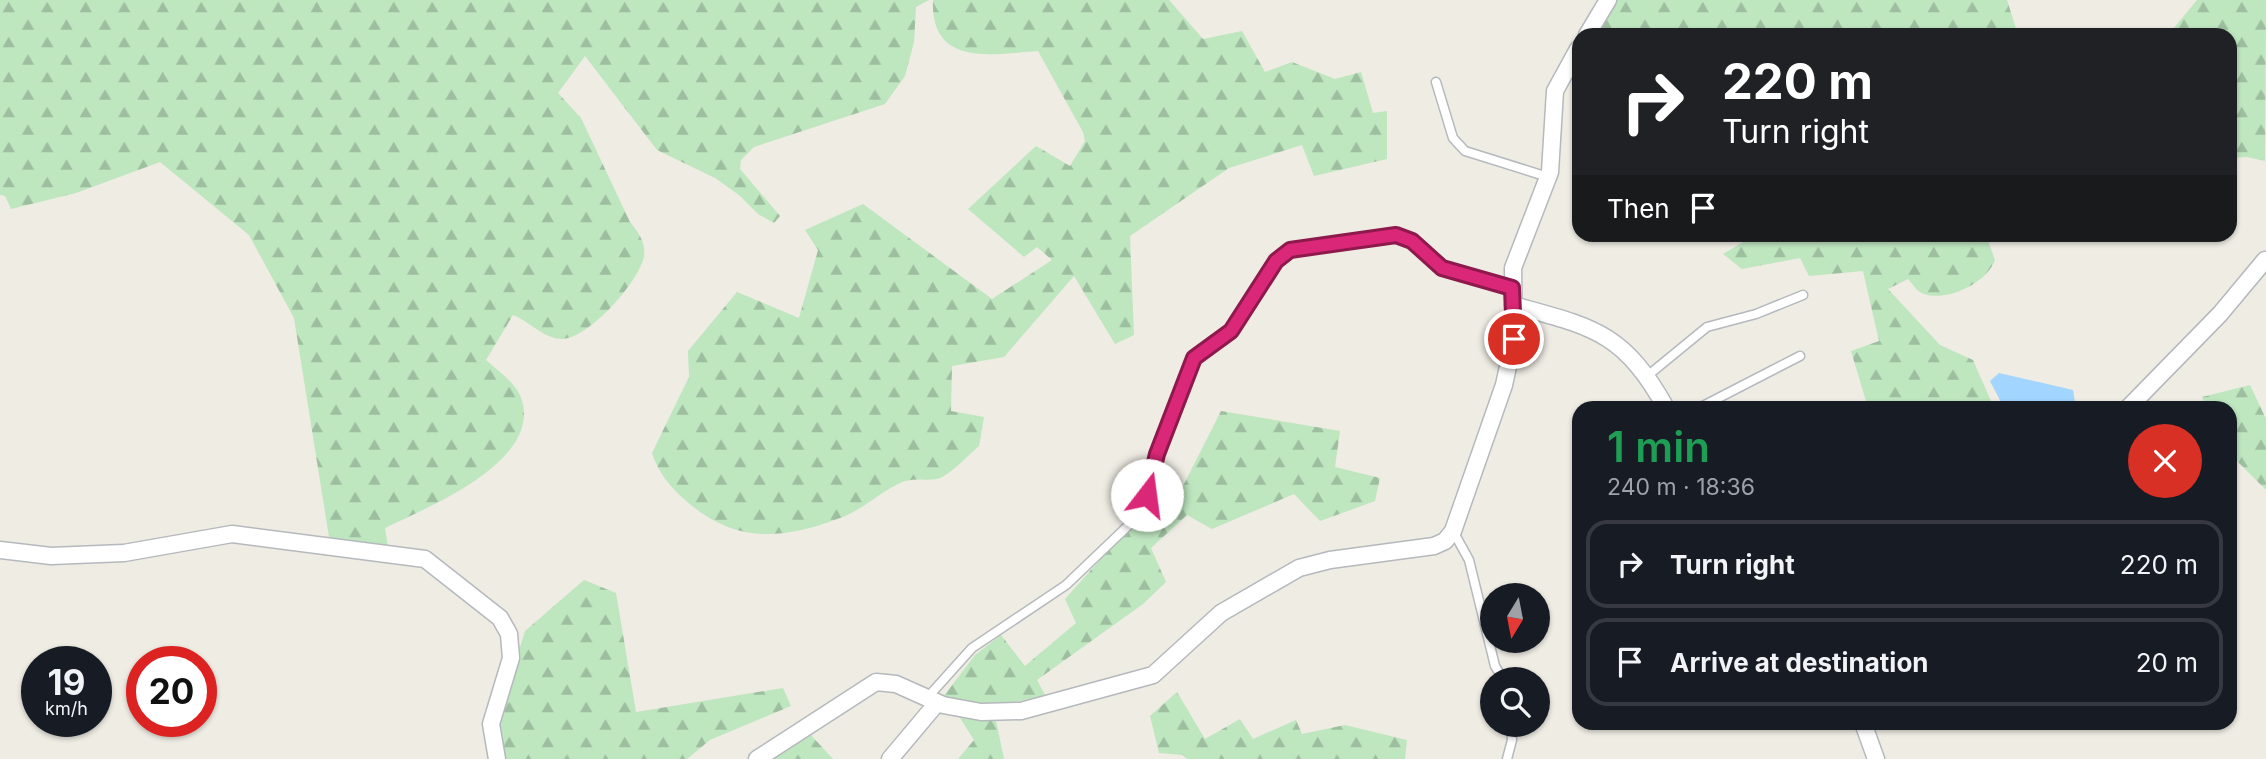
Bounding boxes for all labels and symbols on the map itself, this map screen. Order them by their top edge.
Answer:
pin [1484,309,1544,369]
position arrow [1110,458,1184,532]
north arrow [1480,583,1550,653]
speed limit sign: 20 [126,646,217,737]

